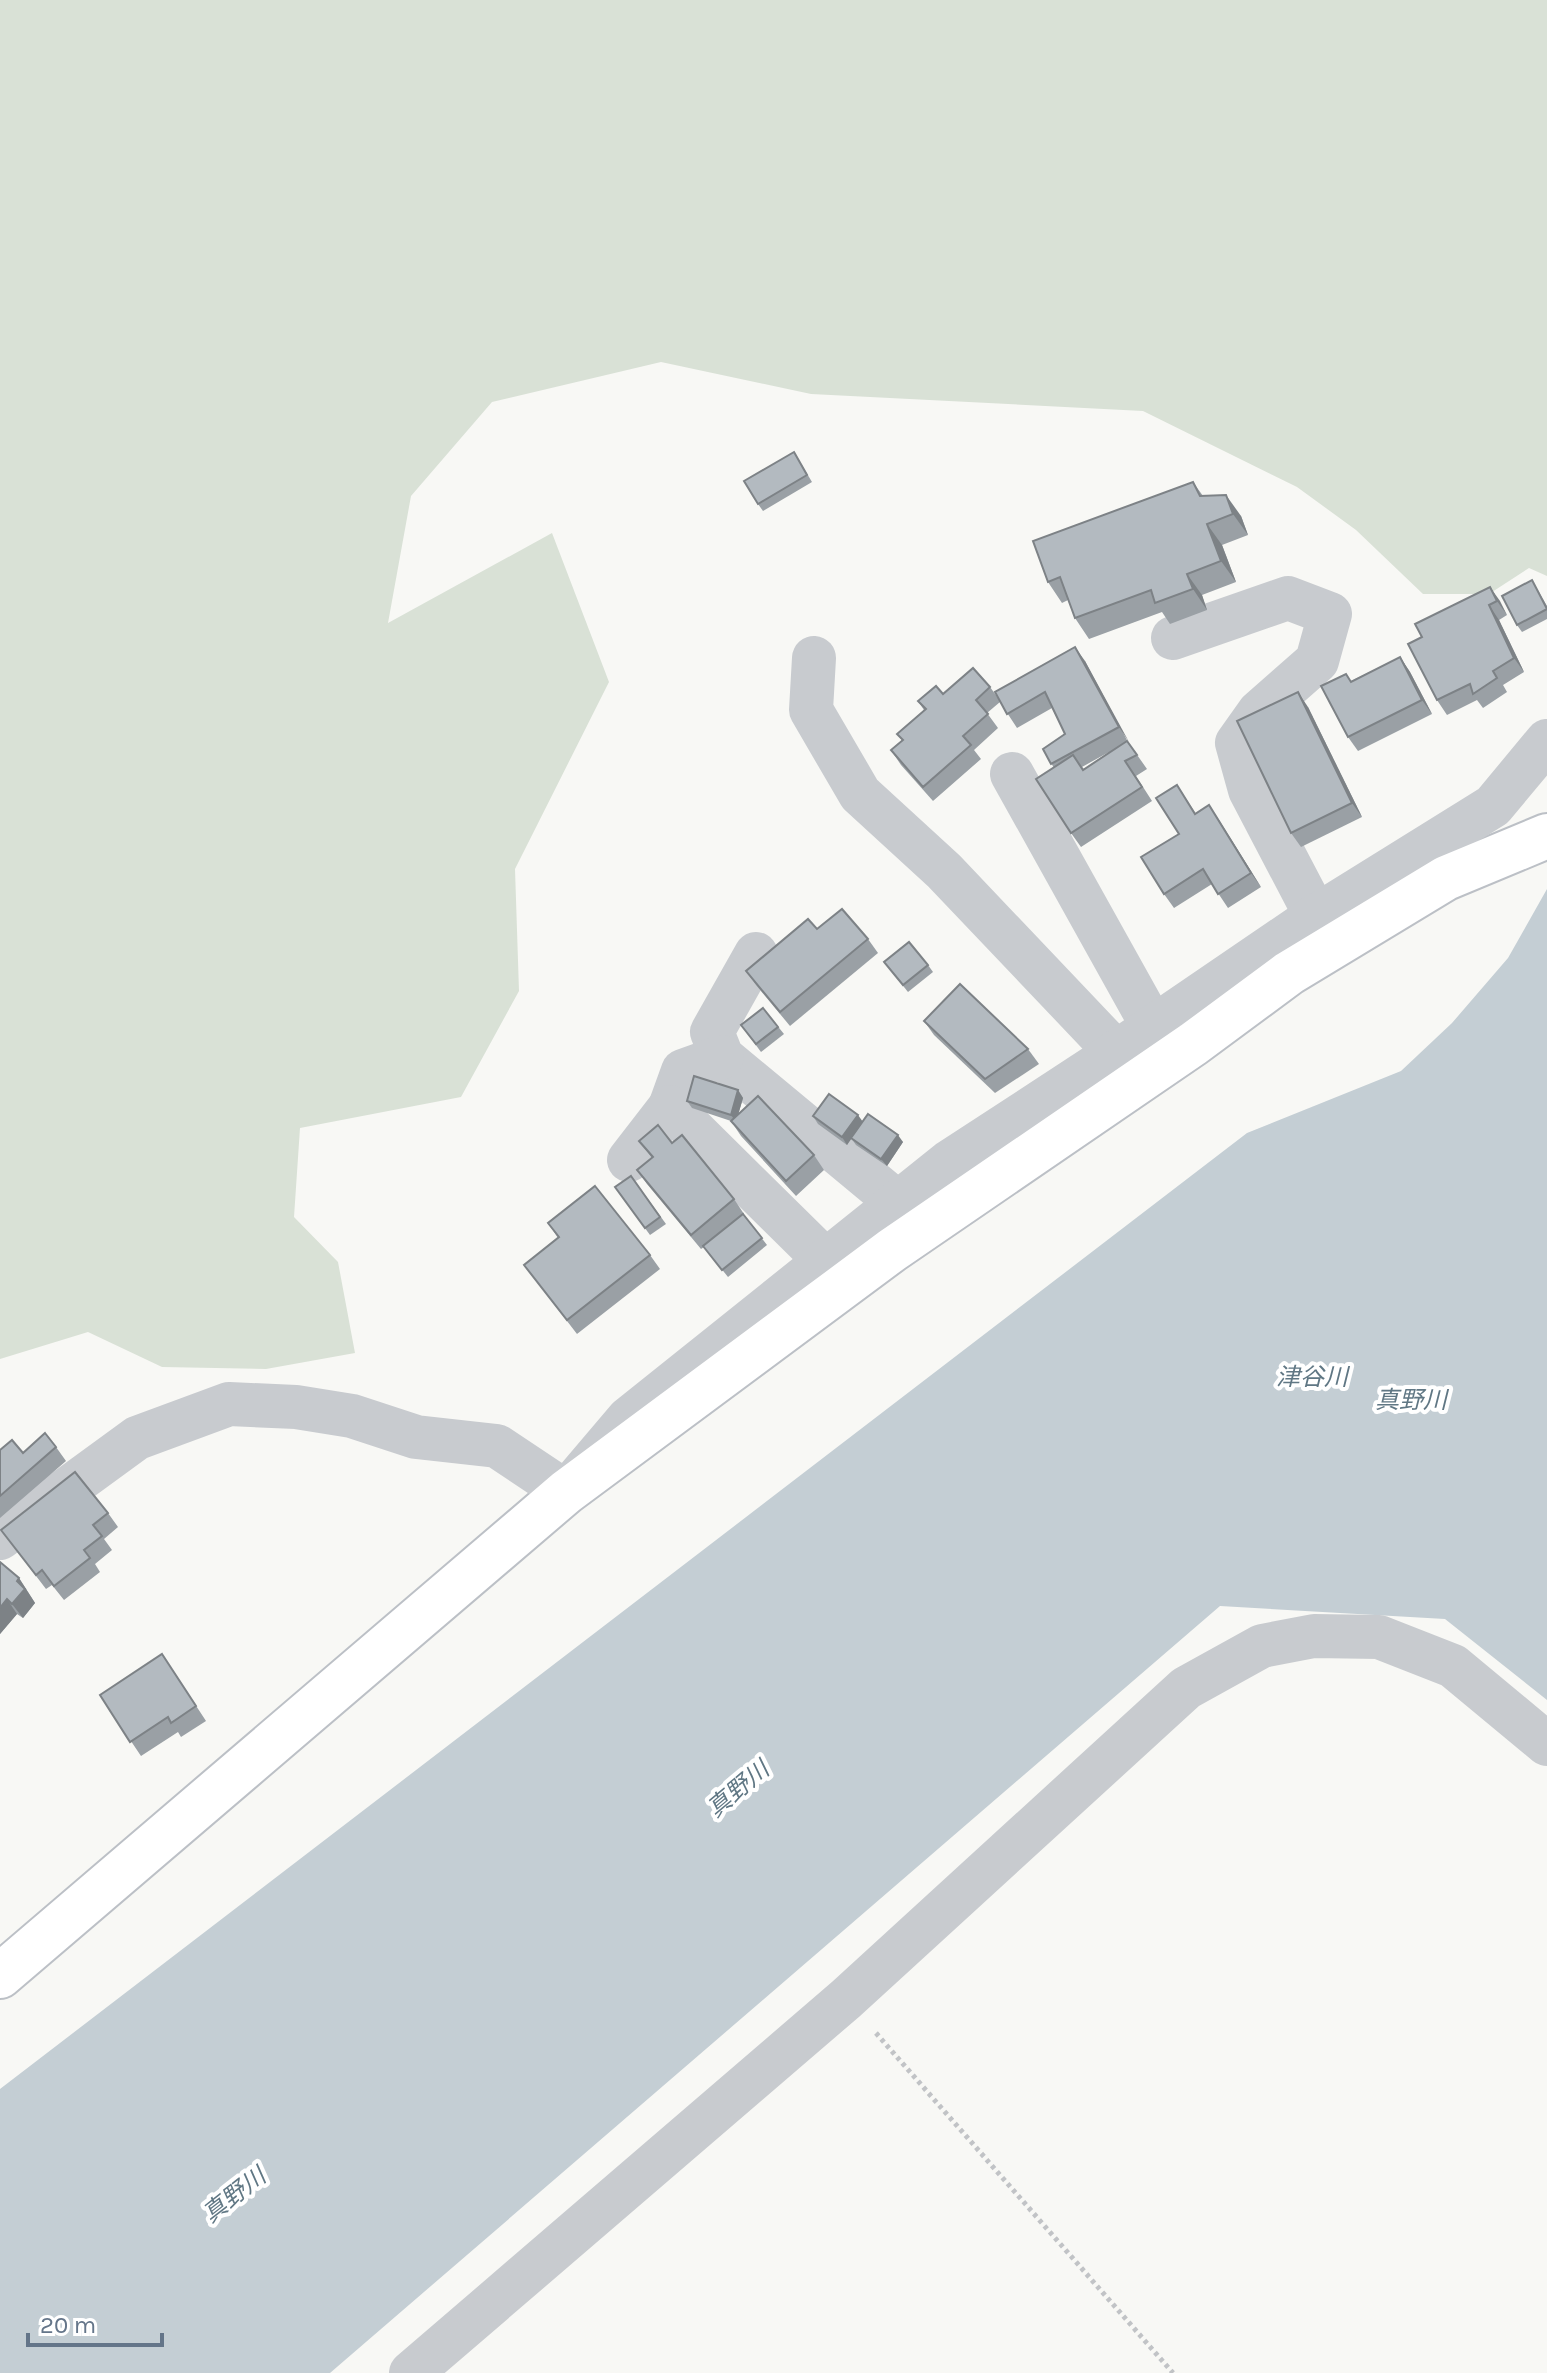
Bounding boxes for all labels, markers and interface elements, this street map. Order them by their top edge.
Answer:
water label: 津谷川 [1276,1363,1351,1391]
water label: 真野川 [1375,1386,1450,1414]
water label: 真野川 [701,1753,777,1823]
water label: 真野川 [197,2160,273,2228]
scale bar [28,2297,162,2347]
text: 20 m [40,2311,96,2339]

